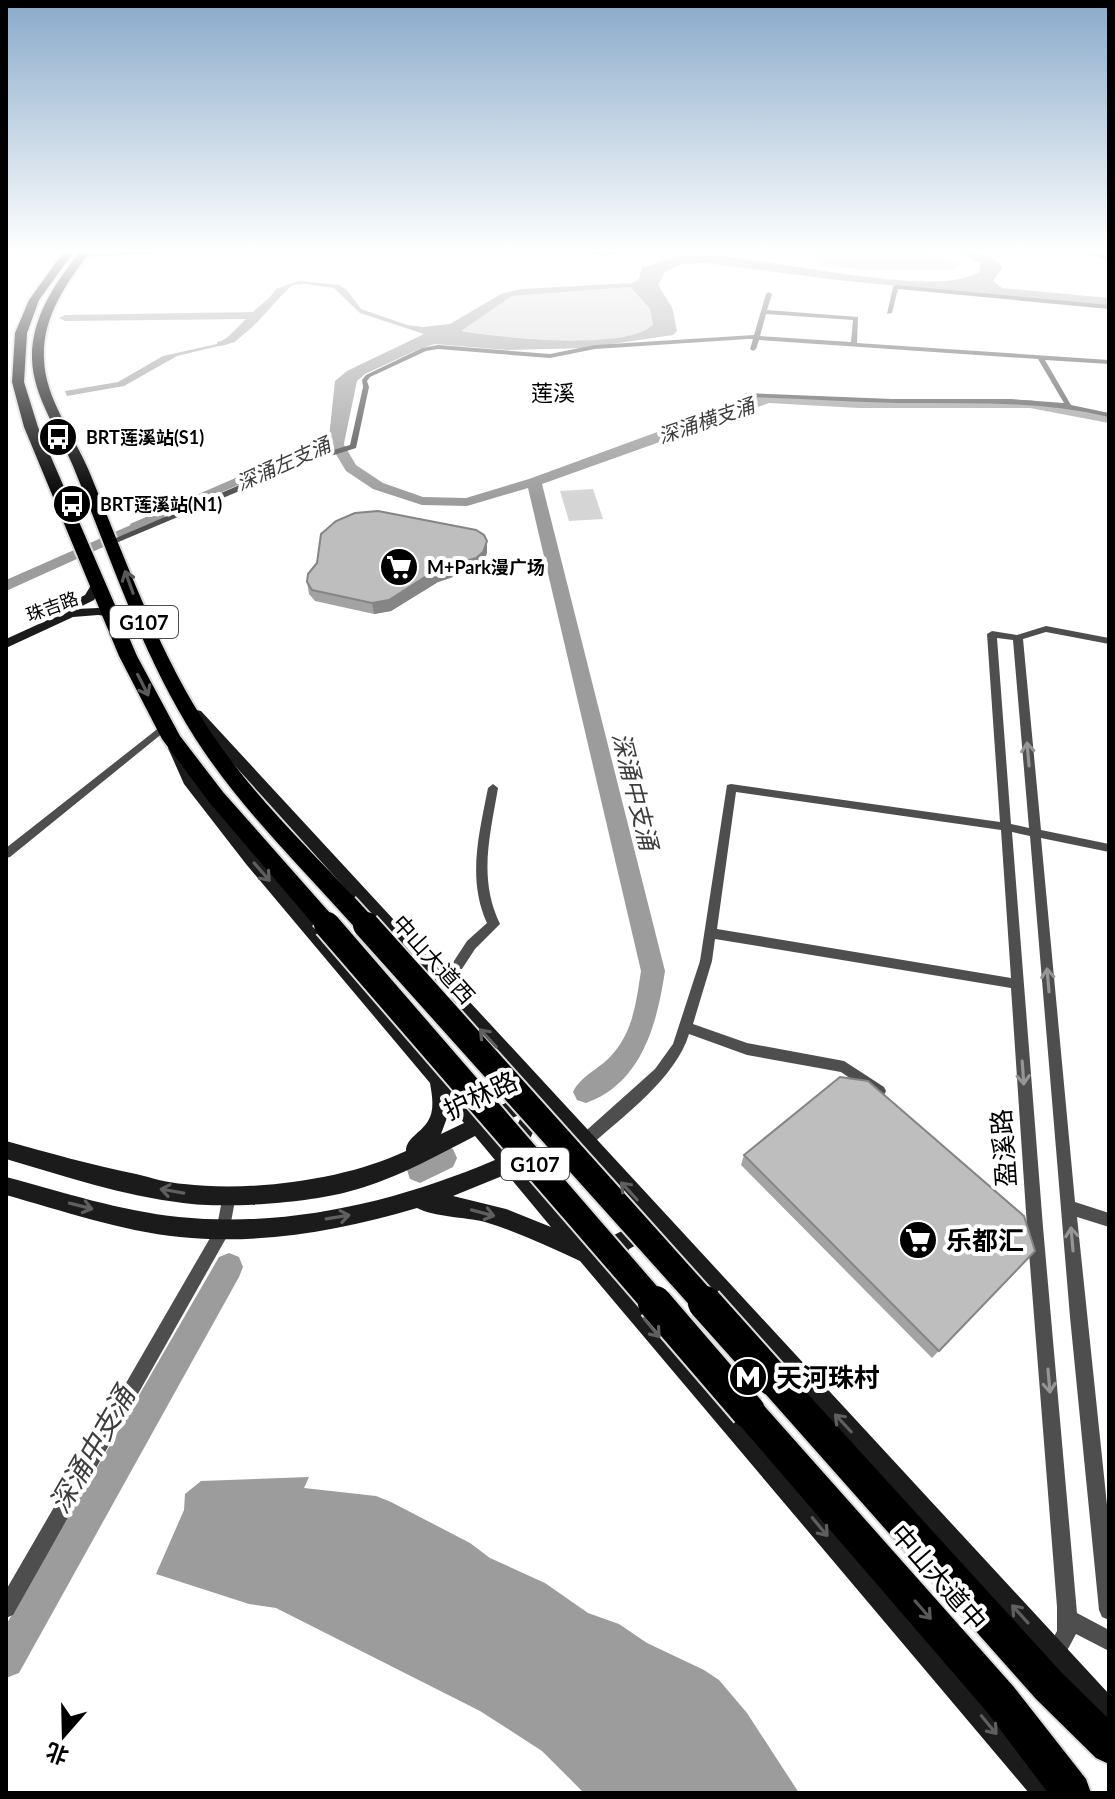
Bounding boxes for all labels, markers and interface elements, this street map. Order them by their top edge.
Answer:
district label: 莲溪 [531,379,575,406]
water label: 深涌横支涌 [655,392,759,448]
bus stop icon: BRT莲溪站(S1) [37,416,79,458]
place label: BRT莲溪站(S1) [86,426,204,448]
water label: 深涌左支涌 [232,431,335,494]
bus stop icon: BRT莲溪站(N1) [51,483,93,525]
place label: BRT莲溪站(N1) [100,493,222,515]
supermarket icon: M+Park漫广场 [378,546,420,588]
place label: M+Park漫广场 [427,556,545,578]
one-way arrow [121,570,135,595]
street label: 珠吉路 [23,586,81,626]
road number: G107 [110,606,178,638]
one-way arrow [136,673,151,697]
water label: 深涌中支涌 [607,729,665,856]
one-way arrow [1020,741,1035,768]
one-way arrow [253,862,271,882]
street label: 中山大道西 [387,909,481,1009]
one-way arrow [1041,967,1056,994]
one-way arrow [479,1028,497,1048]
one-way arrow [1016,1059,1031,1085]
street label: 护林路 [438,1064,522,1126]
street label: 盈溪路 [984,1108,1022,1188]
road number: G107 [501,1148,569,1180]
one-way arrow [620,1181,639,1201]
one-way arrow [160,1183,185,1198]
one-way arrow [68,1200,94,1215]
one-way arrow [470,1206,496,1221]
one-way arrow [325,1209,350,1224]
supermarket icon: 乐都汇 [897,1219,939,1261]
place label: 乐都汇 [946,1224,1024,1256]
one-way arrow [1064,1226,1079,1253]
one-way arrow [643,1318,661,1338]
metro station icon: 天河珠村 [727,1356,769,1398]
place label: 天河珠村 [776,1361,880,1393]
one-way arrow [1041,1367,1056,1394]
water label: 深涌中支涌 [41,1377,142,1518]
one-way arrow [835,1414,853,1434]
one-way arrow [811,1516,829,1537]
street label: 中山大道中 [884,1517,994,1637]
one-way arrow [913,1600,931,1620]
one-way arrow [1011,1605,1029,1625]
north arrow [24,1695,104,1775]
one-way arrow [980,1714,998,1734]
text: 北 [42,1738,72,1771]

